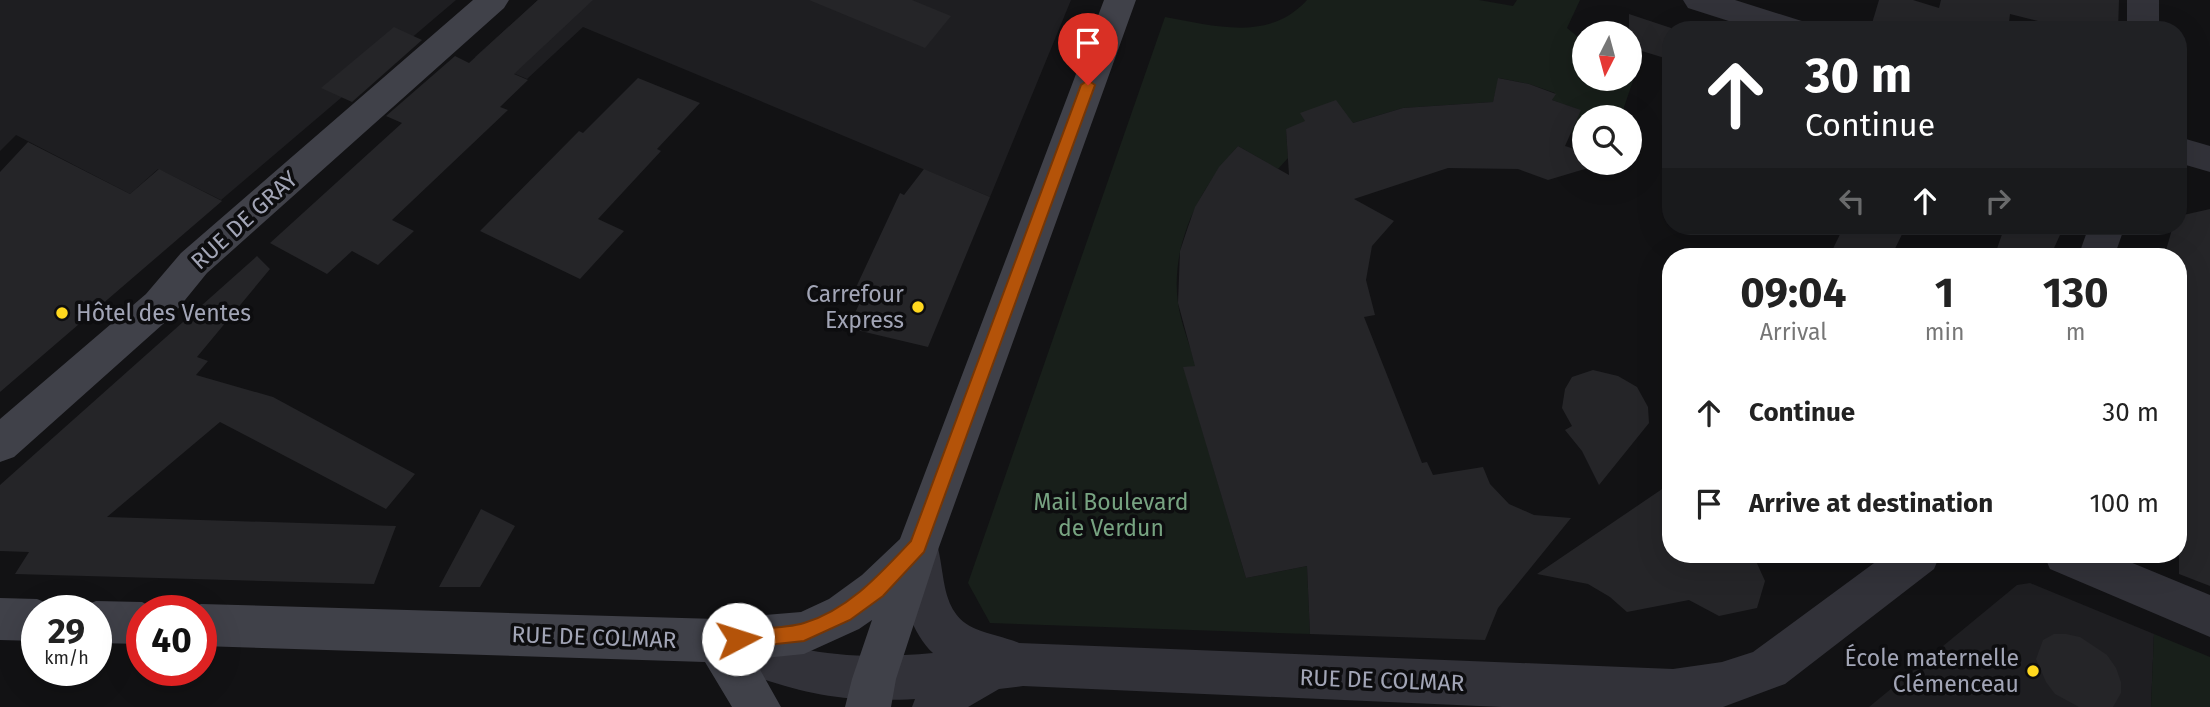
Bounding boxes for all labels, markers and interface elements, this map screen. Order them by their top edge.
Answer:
pin [1058,13,1118,85]
north arrow [1572,21,1642,91]
map controls [1572,21,1642,175]
icon: arrive [1069,24,1107,62]
text: 30 m [1805,46,1912,105]
icon: ahead [1690,49,1781,140]
button: search [1572,105,1642,175]
text: Continue [1805,106,1935,144]
street label: RUE DE GRAY [185,165,303,275]
icon: left [1833,182,1871,220]
icon: ahead [1906,182,1944,220]
icon: right [1979,182,2017,220]
text: 09:04 [1740,268,1846,318]
text: 1 [1935,268,1954,318]
text: 130 [2043,268,2109,318]
place label: Carrefour Express [806,280,904,334]
place label: Hôtel des Ventes [76,299,251,327]
marker: Carrefour Express [910,299,926,315]
marker: Hôtel des Ventes [54,305,70,321]
text: Arrival [1760,318,1827,346]
text: min [1925,318,1964,346]
text: m [2066,318,2086,346]
icon: ahead [1690,394,1728,432]
text: Continue [1749,397,1855,428]
text: 30 m [2102,397,2159,428]
icon: arrive [1690,485,1728,523]
park label: Mail Boulevard de Verdun [1034,488,1189,542]
text: Arrive at destination [1749,488,1993,519]
text: 100 m [2090,488,2159,519]
speed limit sign: 40 [126,595,217,686]
position arrow [701,602,775,676]
text: 29 [48,610,85,652]
street label: RUE DE COLMAR [511,620,677,654]
place label: École maternelle Clémenceau [1844,643,2019,698]
text: km/h [44,647,89,669]
street label: RUE DE COLMAR [1299,663,1465,697]
marker: École maternelle Clémenceau [2025,663,2041,679]

